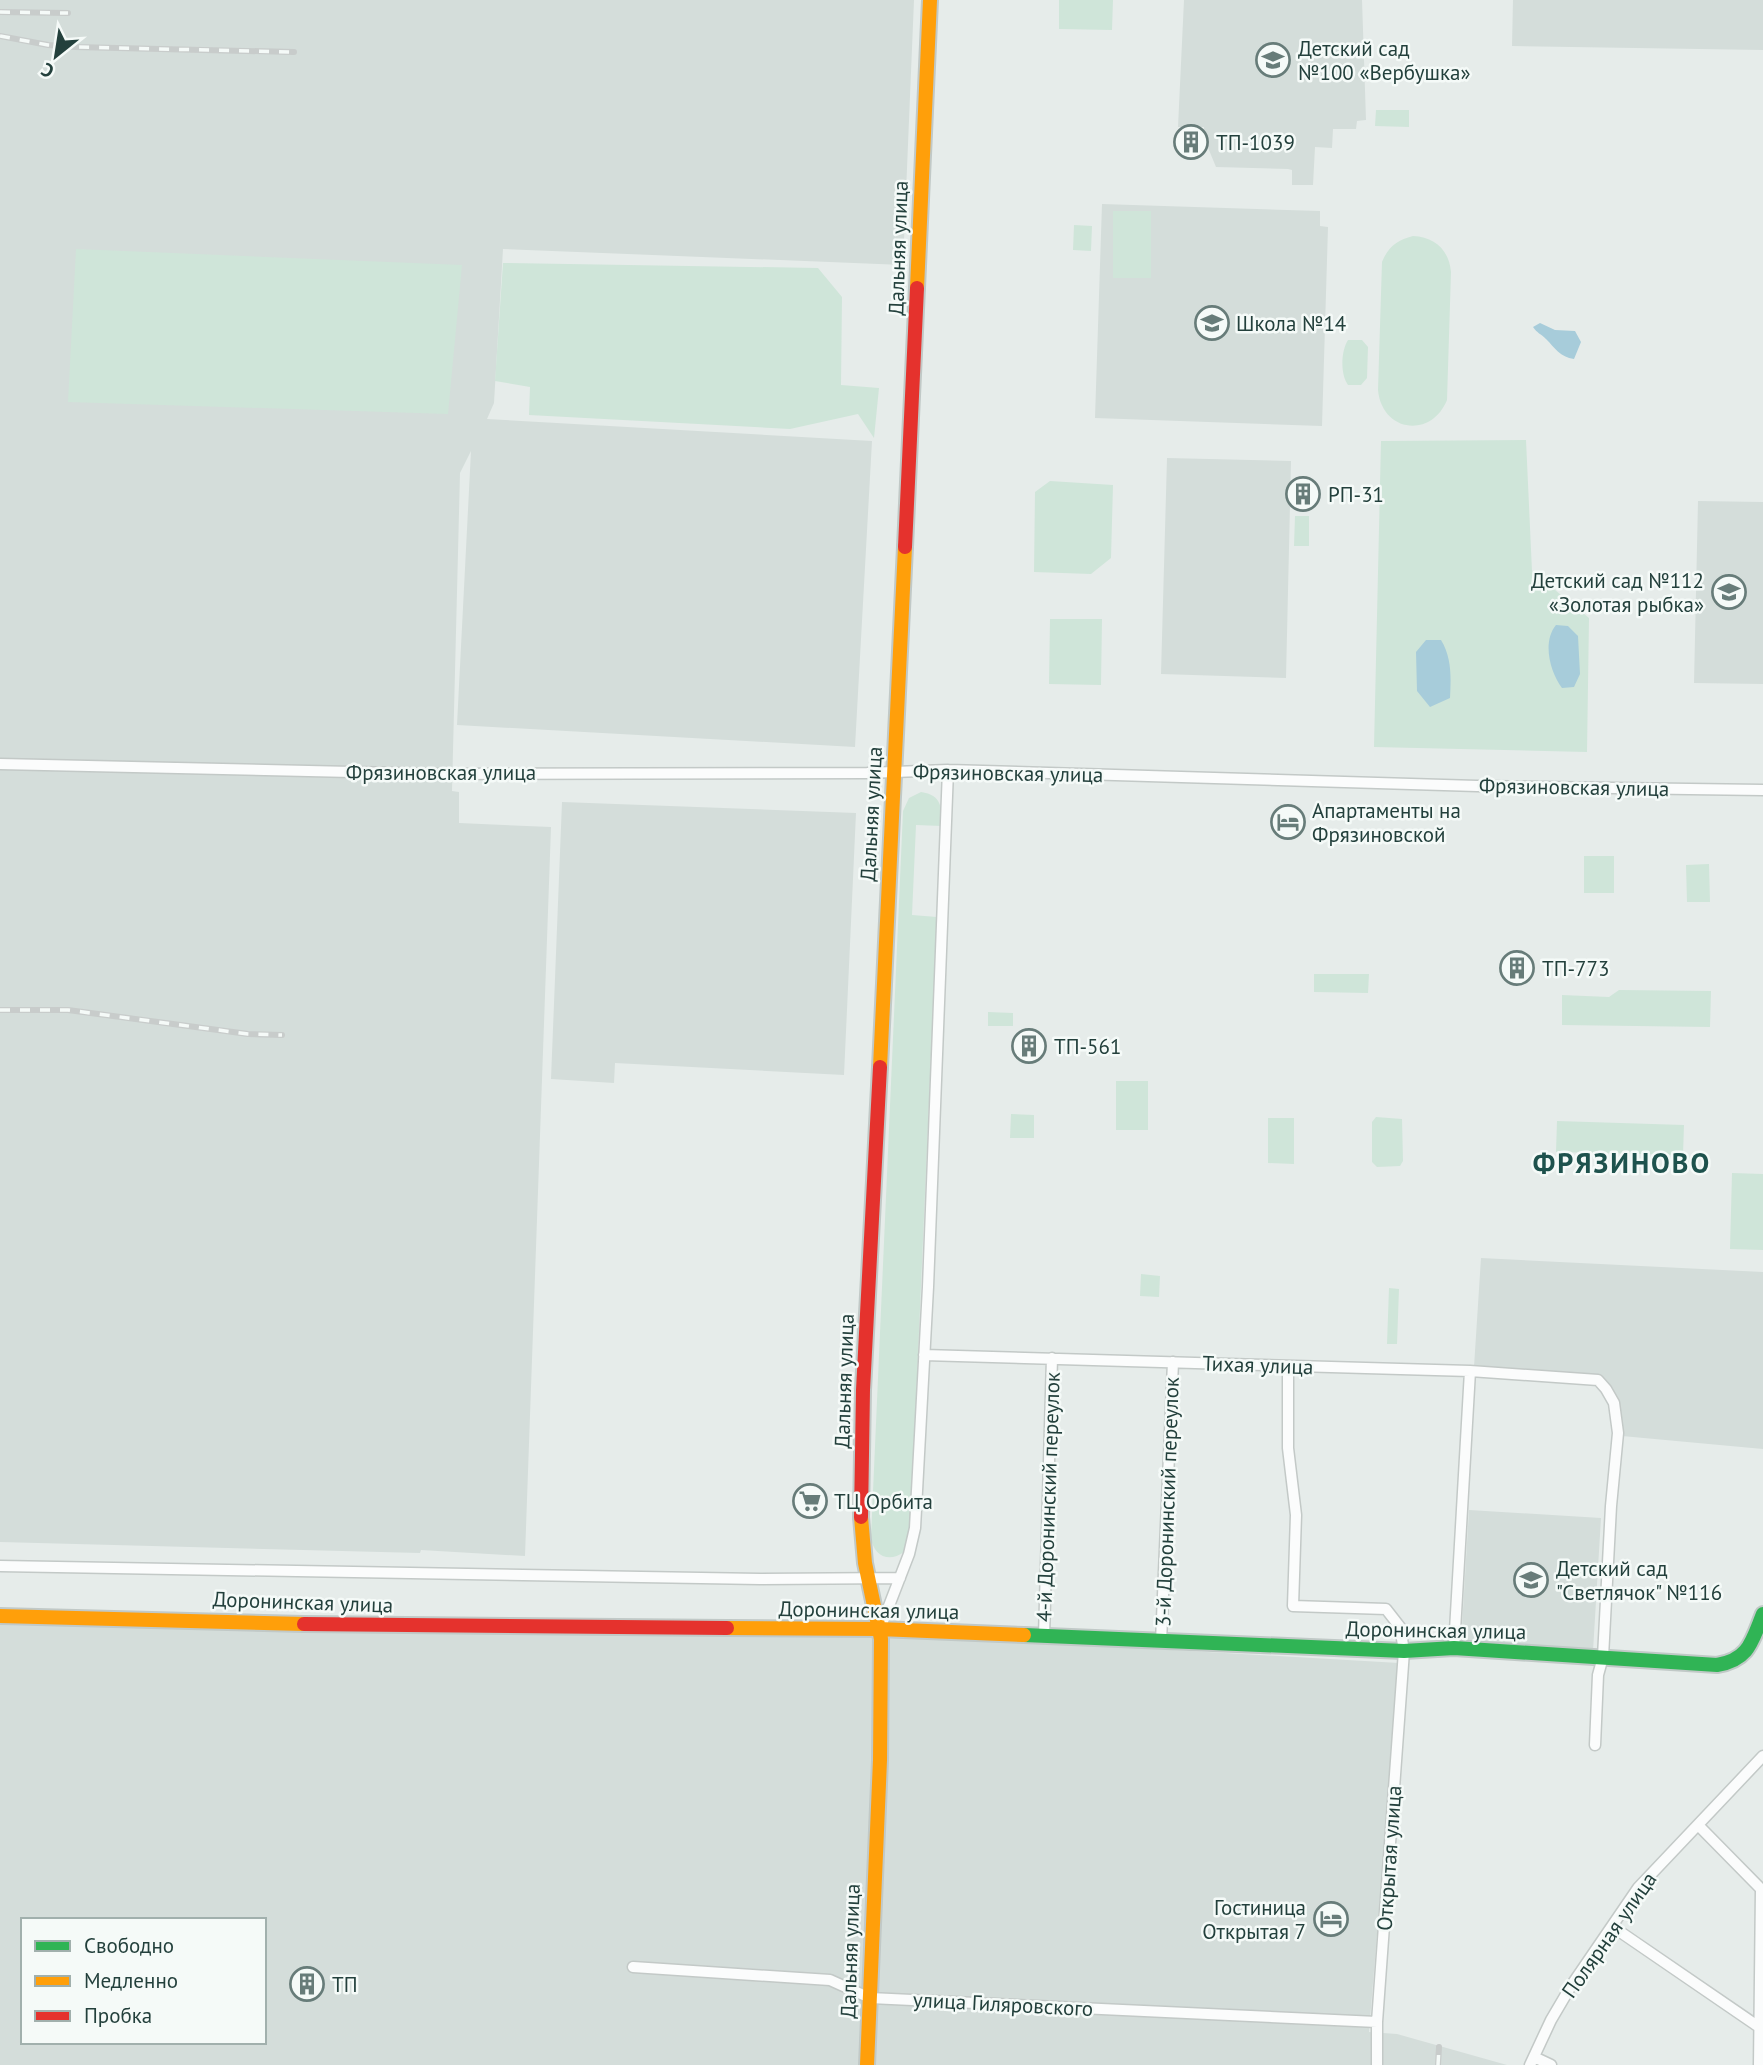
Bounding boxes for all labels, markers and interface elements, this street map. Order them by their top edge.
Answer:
north arrow [21,21,91,91]
place label: Детский сад №100 «Вербушка» [1298,35,1471,86]
school or university icon: Детский сад №100 «Вербушка» [1254,41,1292,79]
text: С [37,57,58,84]
building icon: ТП-1039 [1172,123,1210,161]
place label: ТП-1039 [1216,129,1295,156]
street label: Дальняя улица [882,180,914,316]
school or university icon: Школа №14 [1193,304,1231,342]
place label: Школа №14 [1236,310,1346,337]
building icon: РП-31 [1284,475,1322,513]
place label: РП-31 [1328,481,1384,508]
place label: Детский сад №112 «Золотая рыбка» [1531,567,1704,618]
school or university icon: Детский сад №112 «Золотая рыбка» [1710,573,1748,611]
street label: Дальняя улица [854,746,888,882]
street label: Фрязиновская улица [913,758,1103,788]
street label: Фрязиновская улица [346,759,536,786]
street label: Фрязиновская улица [1479,772,1669,802]
place label: Апартаменты на Фрязиновской [1312,797,1461,848]
hotel icon: Апартаменты на Фрязиновской [1269,803,1307,841]
building icon: ТП-773 [1498,949,1536,987]
place label: ТП-773 [1542,955,1609,982]
building icon: ТП-561 [1010,1027,1048,1065]
place label: ТП-561 [1054,1033,1121,1060]
district label: ФРЯЗИНОВО [1533,1144,1711,1181]
street label: Дальняя улица [828,1313,860,1449]
street label: Тихая улица [1202,1350,1314,1380]
street label: 4-й Доронинский переулок [1030,1372,1066,1622]
street label: 3-й Доронинский переулок [1149,1377,1185,1627]
supermarket icon: ТЦ Орбита [791,1482,829,1520]
place label: ТЦ Орбита [834,1488,933,1515]
place label: Детский сад "Светлячок" №116 [1556,1555,1722,1606]
school or university icon: Детский сад "Светлячок" №116 [1512,1561,1550,1599]
street label: Доронинская улица [212,1585,394,1619]
street label: Доронинская улица [779,1595,959,1625]
street label: Доронинская улица [1346,1615,1526,1645]
street label: Открытая улица [1370,1784,1408,1932]
street label: Полярная улица [1556,1867,1662,2003]
street label: Дальняя улица [834,1883,866,2019]
place label: Гостиница Открытая 7 [1202,1894,1306,1945]
hotel icon: Гостиница Открытая 7 [1312,1900,1350,1938]
legend [21,1918,266,2044]
text: Свободно [84,1932,174,1959]
building icon: ТП [288,1965,326,2003]
text: Медленно [84,1967,178,1994]
place label: ТП [332,1971,358,1998]
street label: улица Гиляровского [912,1986,1094,2022]
text: Пробка [84,2002,152,2029]

